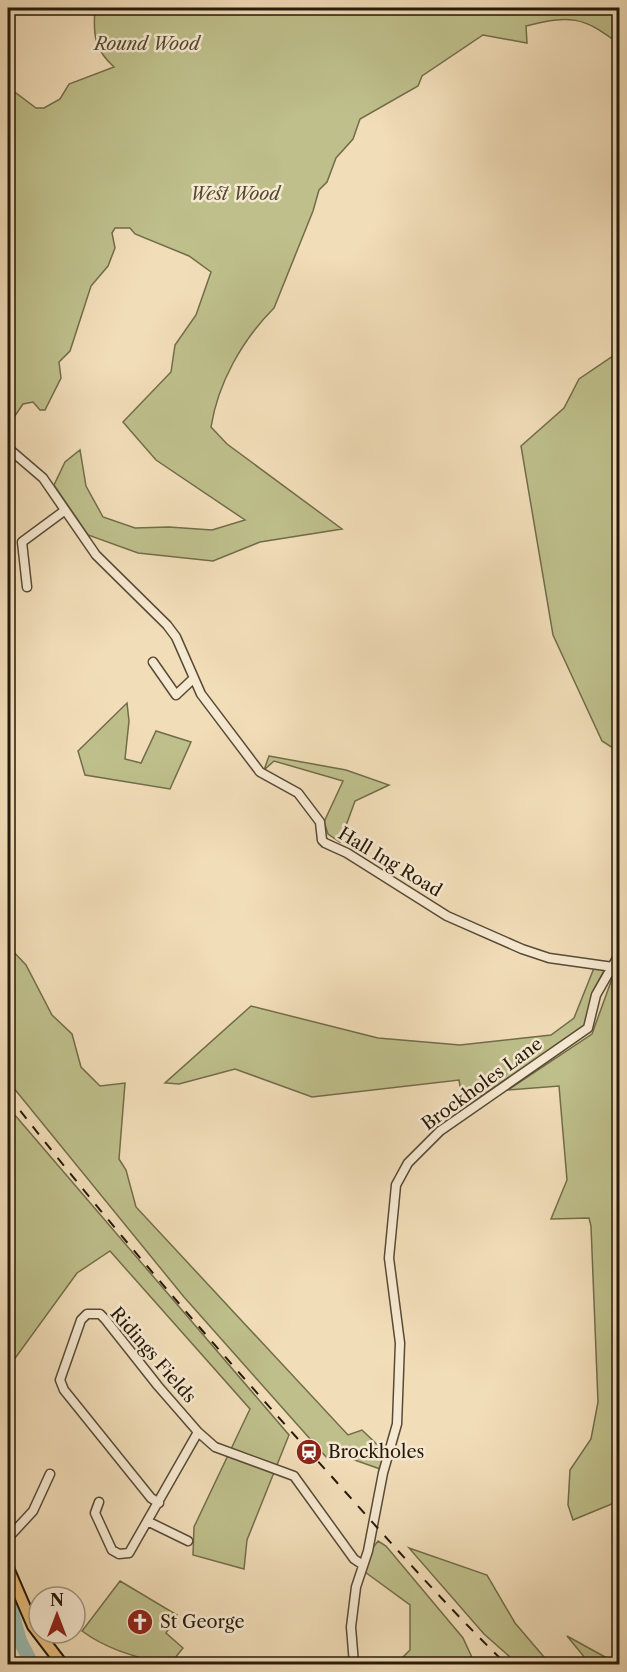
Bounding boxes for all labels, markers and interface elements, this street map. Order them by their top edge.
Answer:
park label: Round Wood [92,33,202,55]
park label: West Wood [190,183,282,205]
street label: Hall Ing Road [334,822,446,902]
street label: Brockholes Lane [417,1033,547,1135]
street label: Ridings Fields [105,1303,201,1407]
station icon: Brockholes [294,1437,324,1467]
place label: Brockholes [328,1441,424,1463]
north arrow [27,1585,87,1645]
text: N [50,1590,64,1610]
church icon: St George [125,1607,155,1637]
place label: St George [160,1611,245,1633]

